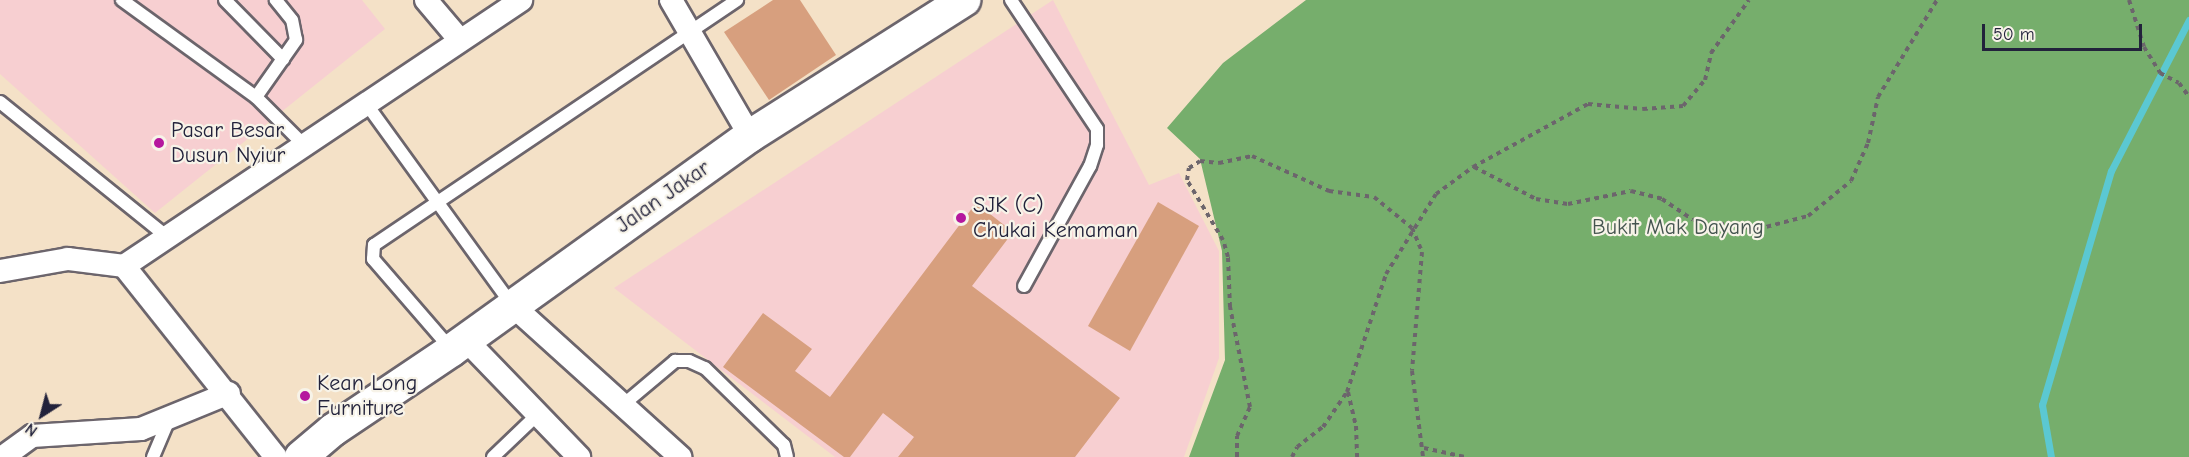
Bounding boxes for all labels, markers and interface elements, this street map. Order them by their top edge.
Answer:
scale bar [1985,12,2146,50]
text: 50 m [1993,24,2035,45]
place label: Pasar Besar Dusun Nyiur [171,117,285,168]
marker: Pasar Besar Dusun Nyiur [152,136,166,150]
street label: Jalan Jakar [611,155,715,239]
place label: SJK (C) Chukai Kemaman [973,192,1138,243]
marker: SJK (C) Chukai Kemaman [954,211,968,225]
park label: Bukit Mak Dayang [1592,215,1764,241]
place label: Kean Long Furniture [317,370,417,422]
north arrow [12,385,72,445]
marker: Kean Long Furniture [298,389,312,403]
text: N [22,419,41,440]

